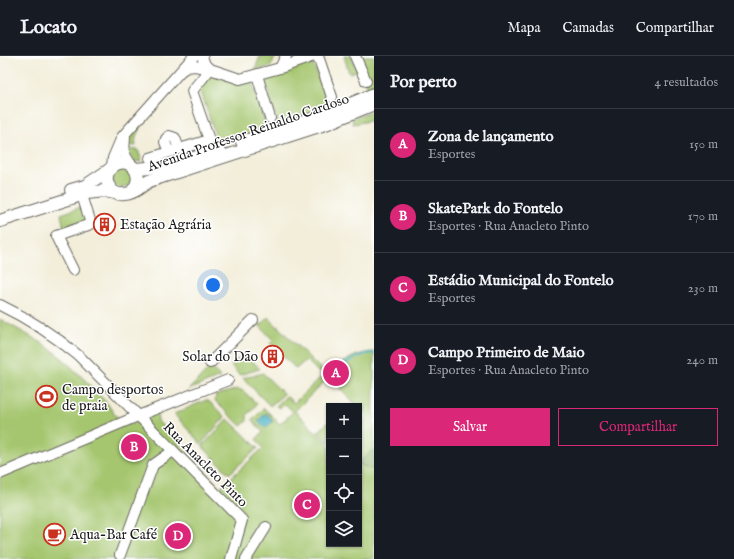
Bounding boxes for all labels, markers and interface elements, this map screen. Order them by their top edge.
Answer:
text: Locato [20,16,77,40]
text: Mapa [508,19,540,37]
text: Camadas [562,19,614,37]
text: Compartilhar [636,19,714,37]
text: Por perto [390,72,457,93]
text: 4 resultados [655,74,718,91]
street label: Avenida Professor Reinaldo Cardoso [144,90,352,176]
text: Zona de lançamento [428,127,554,146]
text: A [399,136,407,153]
text: 150 m [689,136,718,153]
text: Esportes [428,146,475,163]
text: SkatePark do Fontelo [428,199,563,218]
text: B [399,208,407,225]
text: 170 m [688,208,718,225]
building icon: Estação Agrária [91,211,117,237]
place label: Estação Agrária [120,216,212,234]
text: Esportes · Rua Anacleto Pinto [428,218,589,235]
text: Estádio Municipal do Fontelo [428,271,614,290]
your location [203,275,223,295]
text: C [398,280,408,297]
text: 230 m [688,280,718,297]
text: Esportes [428,290,475,307]
building icon: Solar do Dão [260,343,286,369]
text: Campo Primeiro de Maio [428,343,585,362]
place label: Solar do Dão [182,348,258,366]
text: D [398,352,408,369]
text: 240 m [686,352,718,369]
pin: A [323,358,349,388]
text: Esportes · Rua Anacleto Pinto [428,362,589,379]
place label: Campo desportos de praia [62,381,163,415]
sports icon: Campo desportos de praia [34,384,60,410]
map controls [326,403,362,547]
button: + [326,403,362,439]
button: Salvar [390,408,550,446]
button: Compartilhar [558,408,718,446]
street label: Rua Anacleto Pinto [159,418,252,511]
pin: B [121,432,147,462]
button: − [326,439,362,475]
button: locate [326,475,362,511]
pin: C [294,490,320,520]
button: layers [326,511,362,547]
cafe icon: Aqua-Bar Café [42,521,68,547]
pin: D [165,521,191,551]
place label: Aqua-Bar Café [69,526,158,544]

